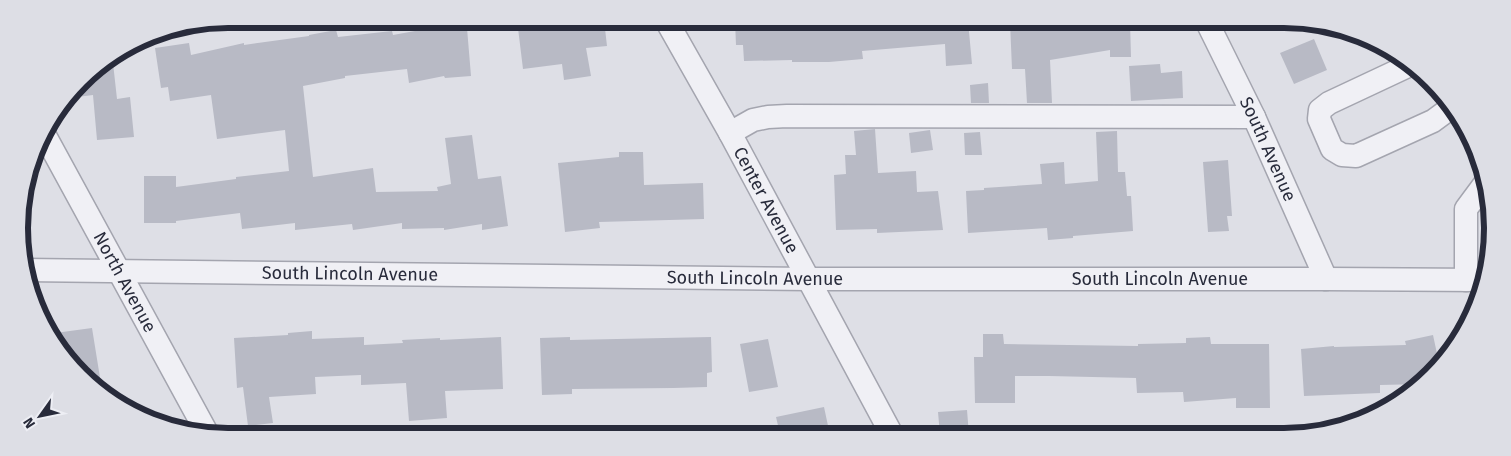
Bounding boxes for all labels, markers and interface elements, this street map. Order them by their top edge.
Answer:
street label: South Avenue [1235,93,1301,205]
street label: Center Avenue [728,143,803,257]
street label: North Avenue [89,228,161,336]
street label: South Lincoln Avenue [262,262,438,286]
street label: South Lincoln Avenue [667,266,843,290]
street label: South Lincoln Avenue [1072,268,1248,290]
north arrow [15,391,65,441]
text: N [20,414,39,431]

